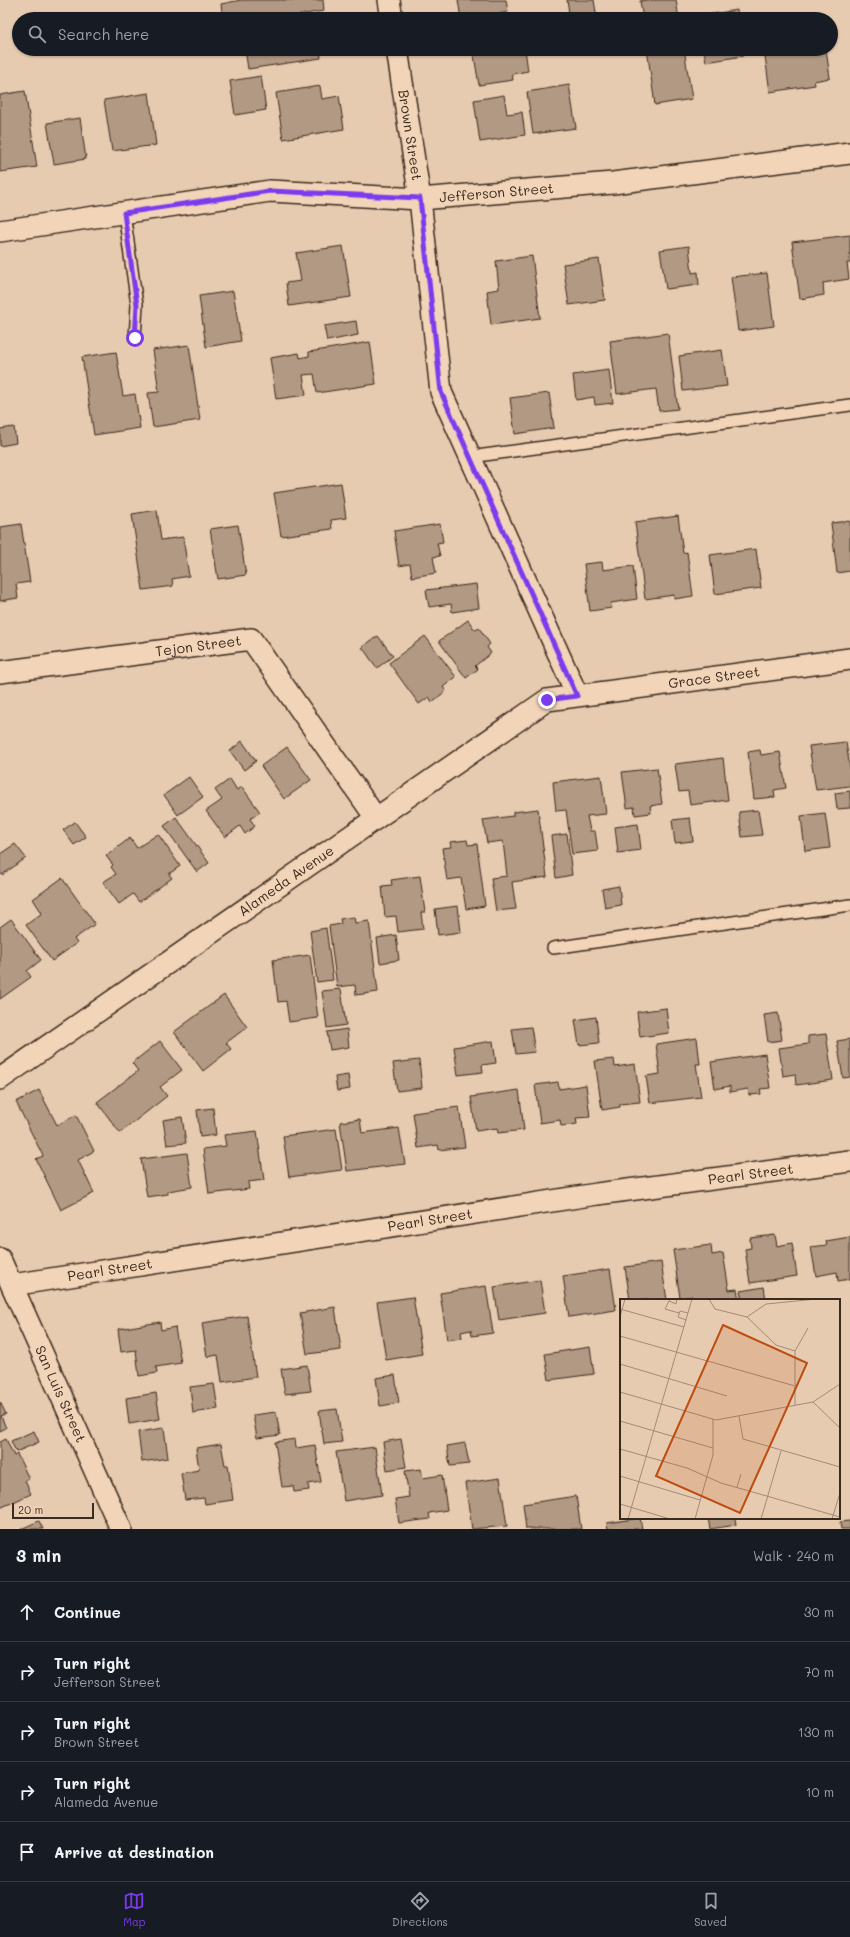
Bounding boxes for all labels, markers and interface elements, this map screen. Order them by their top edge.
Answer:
search box [12,12,838,56]
icon: search [26,23,48,45]
text: Search here [58,24,149,44]
street label: Brown Street [394,88,427,182]
street label: Jefferson Street [438,178,555,206]
route start [126,329,144,347]
street label: Tejon Street [154,630,242,660]
street label: Grace Street [667,661,761,692]
route end [538,691,556,709]
street label: Alameda Avenue [234,841,337,920]
street label: Pearl Street [707,1159,794,1188]
street label: Pearl Street [386,1204,474,1235]
street label: Pearl Street [66,1253,154,1285]
inset map [620,1299,840,1519]
street label: San Luis Street [31,1342,91,1445]
scale bar [12,1501,94,1520]
text: 20 m [18,1502,43,1517]
text: 3 min [16,1544,61,1566]
text: Walk · 240 m [753,1547,834,1564]
icon: ahead [16,1601,38,1623]
text: Continue [54,1602,121,1622]
text: 30 m [804,1603,834,1620]
text: Turn right [54,1653,131,1673]
icon: right [16,1661,38,1683]
text: 70 m [804,1663,834,1680]
text: Jefferson Street [54,1673,161,1690]
text: Turn right [54,1713,131,1733]
icon: right [16,1721,38,1743]
text: 130 m [798,1723,834,1740]
text: Brown Street [54,1733,139,1750]
text: Turn right [54,1773,131,1793]
icon: right [16,1781,38,1803]
text: 10 m [806,1783,834,1800]
text: Alameda Avenue [54,1793,158,1810]
icon: arrive [16,1841,38,1863]
text: Arrive at destination [54,1842,214,1862]
tab: Map [123,1890,146,1929]
tab: Directions [392,1890,448,1929]
tab: Saved [694,1890,727,1929]

